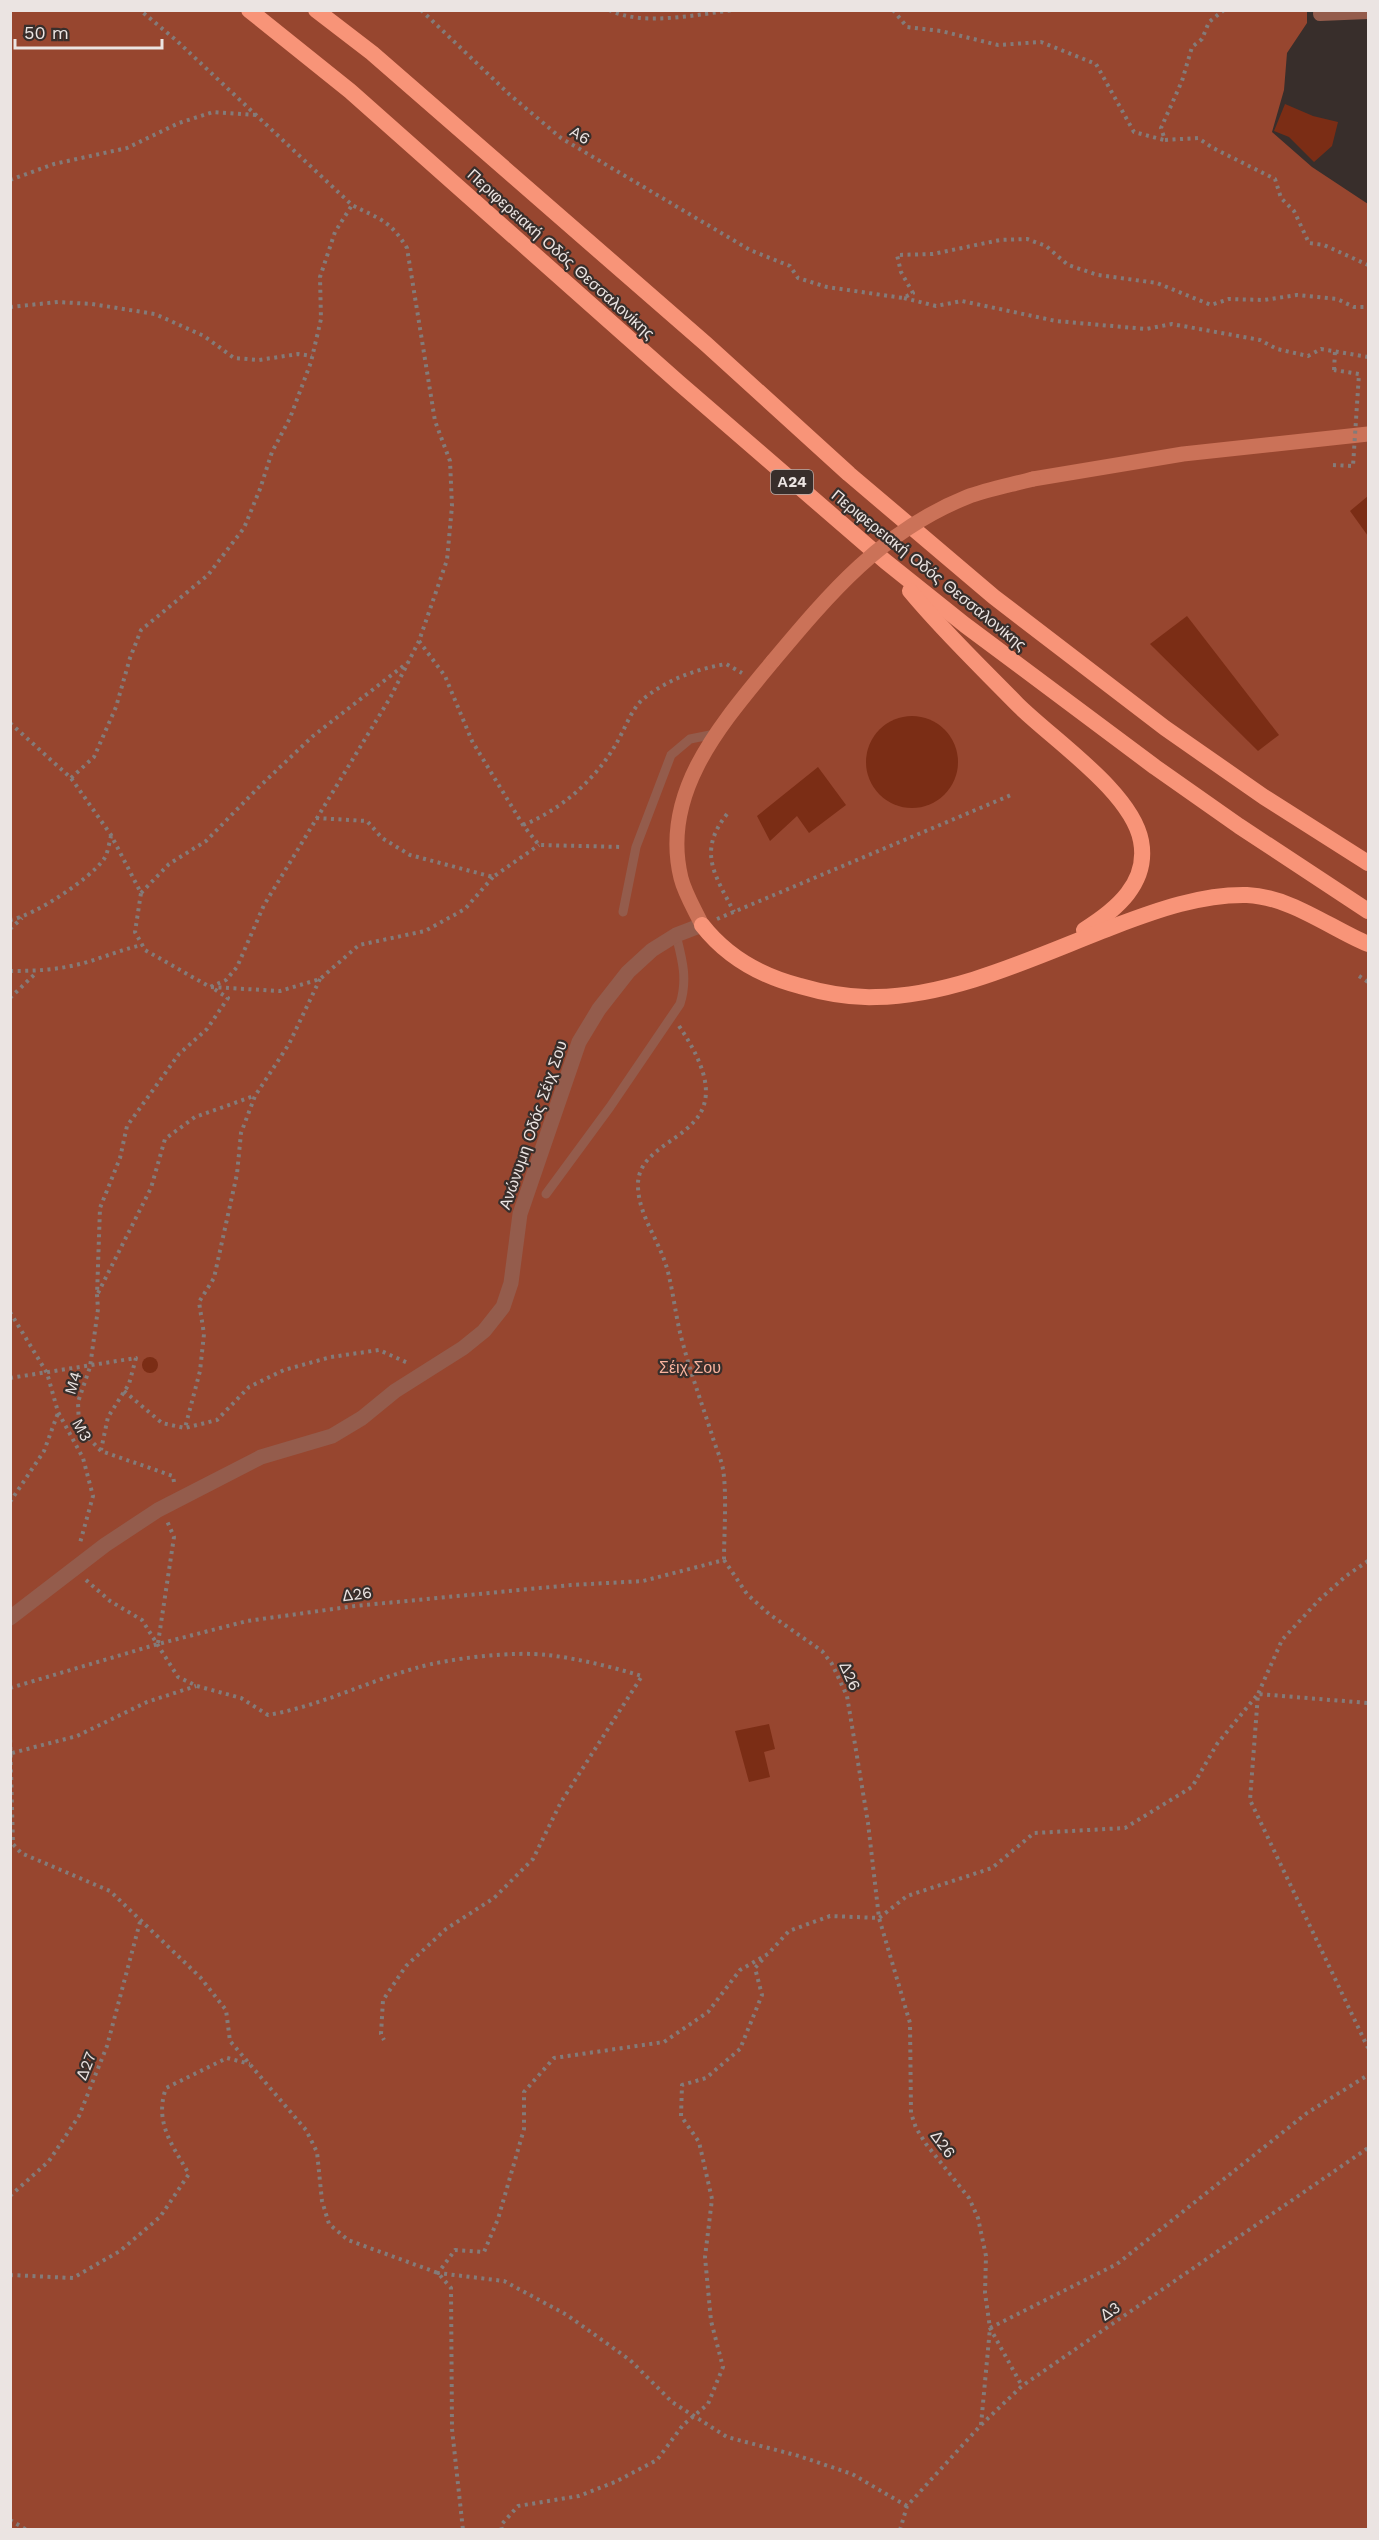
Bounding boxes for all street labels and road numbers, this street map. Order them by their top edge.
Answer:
street label: A6 [566,122,594,148]
street label: Περιφερειακή Οδός Θεσσαλονίκης [464,165,659,343]
road number: Α24 [771,470,813,494]
street label: Περιφερειακή Οδός Θεσσαλονίκης [828,486,1030,655]
street label: Ανώνυμη Οδός Σέιχ Σου [495,1038,571,1212]
street label: M4 [60,1369,86,1397]
street label: M3 [68,1415,96,1445]
street label: Δ26 [341,1583,373,1605]
street label: Δ26 [835,1659,865,1693]
street label: Δ27 [72,2049,100,2083]
street label: Δ26 [926,2126,960,2162]
street label: Δ3 [1096,2298,1124,2324]

